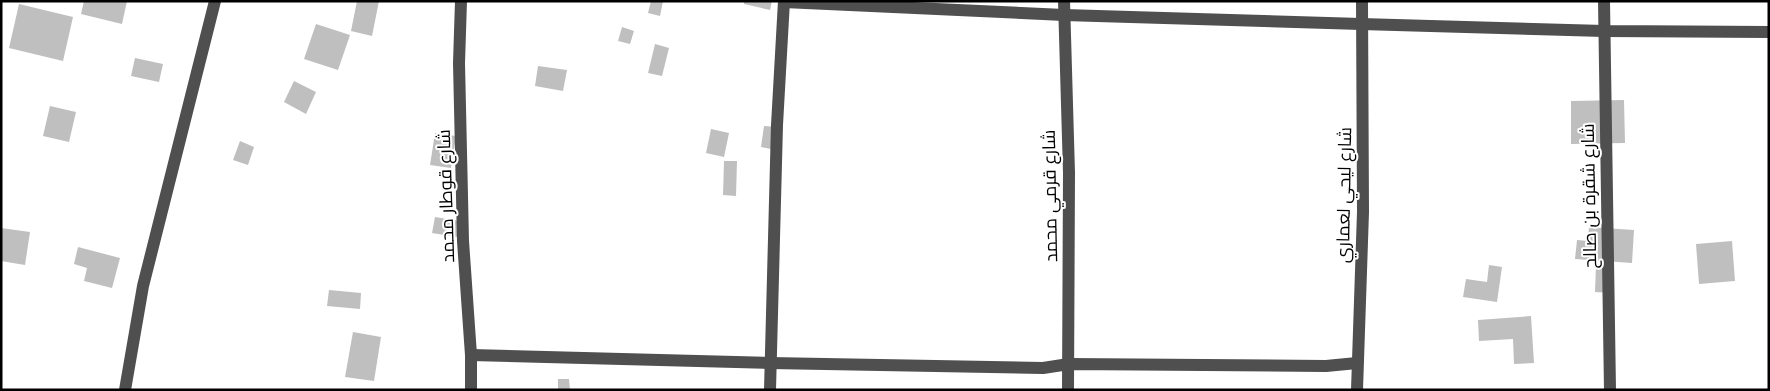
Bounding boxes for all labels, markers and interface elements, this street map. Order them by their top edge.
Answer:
street label: شارع شقرة بن صالح [1577,123,1602,269]
street label: شارع ليحي لعماري [1332,127,1359,263]
street label: شارع قوطار محمد [433,129,460,263]
street label: شارع قرمي محمد [1038,130,1065,262]

